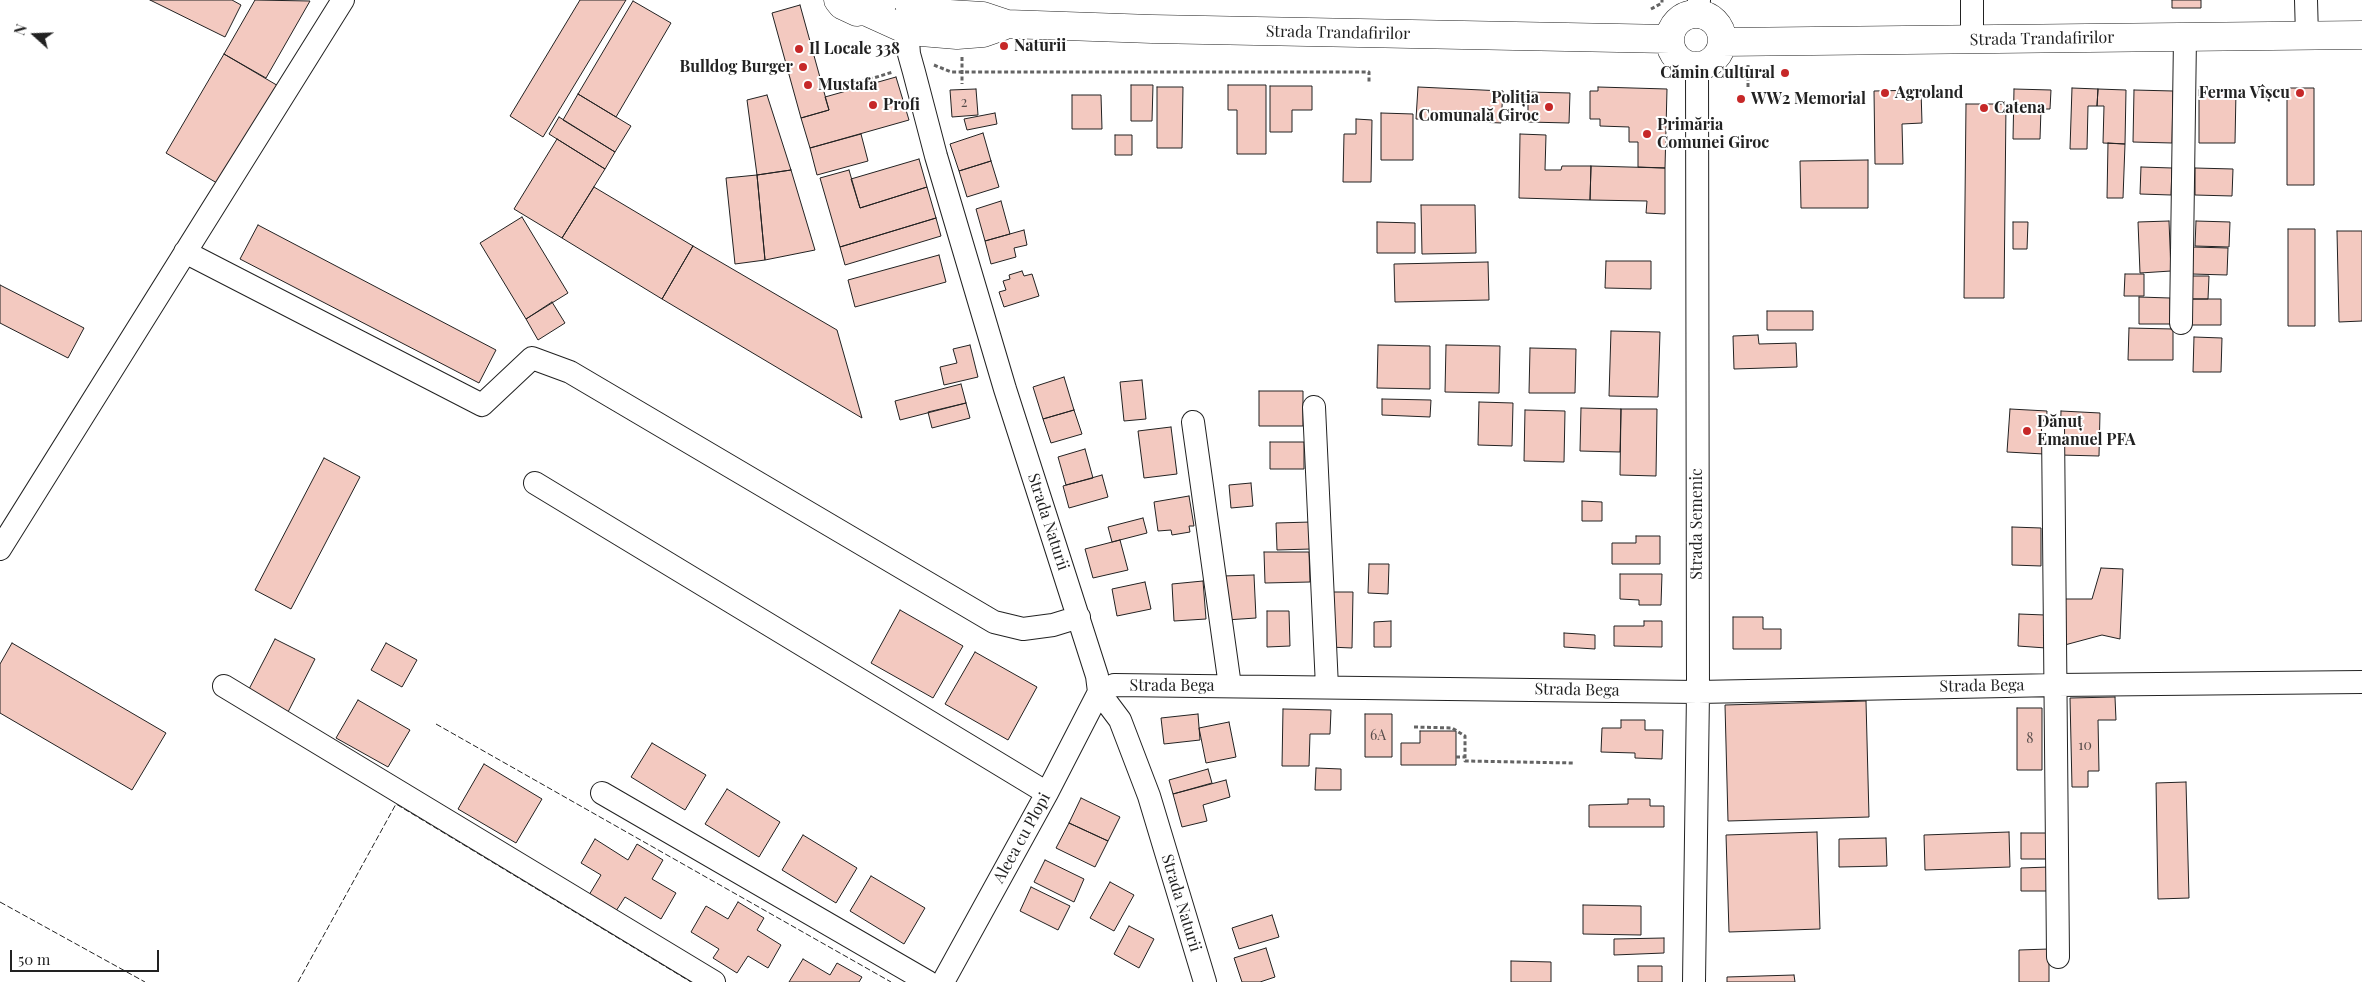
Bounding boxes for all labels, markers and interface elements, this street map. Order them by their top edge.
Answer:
north arrow [10,10,60,60]
text: N [10,22,31,38]
street label: Strada Trandafirilor [1266,22,1410,44]
street label: Strada Trandafirilor [1970,28,2114,50]
place label: Naturii [1014,36,1066,56]
place label: Il Locale 338 [809,39,900,59]
marker: Naturii [998,40,1010,52]
marker: Il Locale 338 [793,43,805,55]
place label: Bulldog Burger [680,57,793,77]
marker: Bulldog Burger [797,61,809,73]
place label: Cămin Cultural [1660,63,1775,83]
marker: Cămin Cultural [1779,67,1791,79]
place label: Mustafa [818,75,878,95]
marker: Mustafa [802,79,814,91]
place label: Agroland [1895,83,1963,103]
place label: Ferma Vîșcu [2199,83,2290,103]
marker: Agroland [1879,87,1891,99]
marker: Ferma Vîșcu [2294,87,2306,99]
place label: Poliția Comunală Giroc [1418,88,1539,126]
place label: WW2 Memorial [1751,89,1866,109]
marker: WW2 Memorial [1735,93,1747,105]
place label: Profi [883,95,920,115]
house number: 2 [961,95,967,111]
place label: Catena [1994,98,2045,118]
marker: Profi [867,99,879,111]
marker: Poliția Comunală Giroc [1543,101,1555,113]
marker: Catena [1978,102,1990,114]
place label: Primăria Comunei Giroc [1657,115,1769,153]
marker: Primăria Comunei Giroc [1641,128,1653,140]
place label: Dănuț Emanuel PFA [2037,412,2136,450]
marker: Dănuț Emanuel PFA [2021,425,2033,437]
street label: Strada Semenic [1687,468,1707,580]
street label: Strada Naturii [1023,471,1073,573]
street label: Strada Bega [1130,676,1214,696]
street label: Strada Bega [1939,676,2025,696]
street label: Strada Bega [1534,680,1620,700]
house number: 6A [1370,728,1386,744]
house number: 8 [2026,731,2034,747]
house number: 10 [2078,738,2092,754]
street label: Aleea cu Plopi [989,790,1055,886]
street label: Strada Naturii [1157,852,1205,954]
scale bar [12,940,161,972]
text: 50 m [18,949,50,969]

